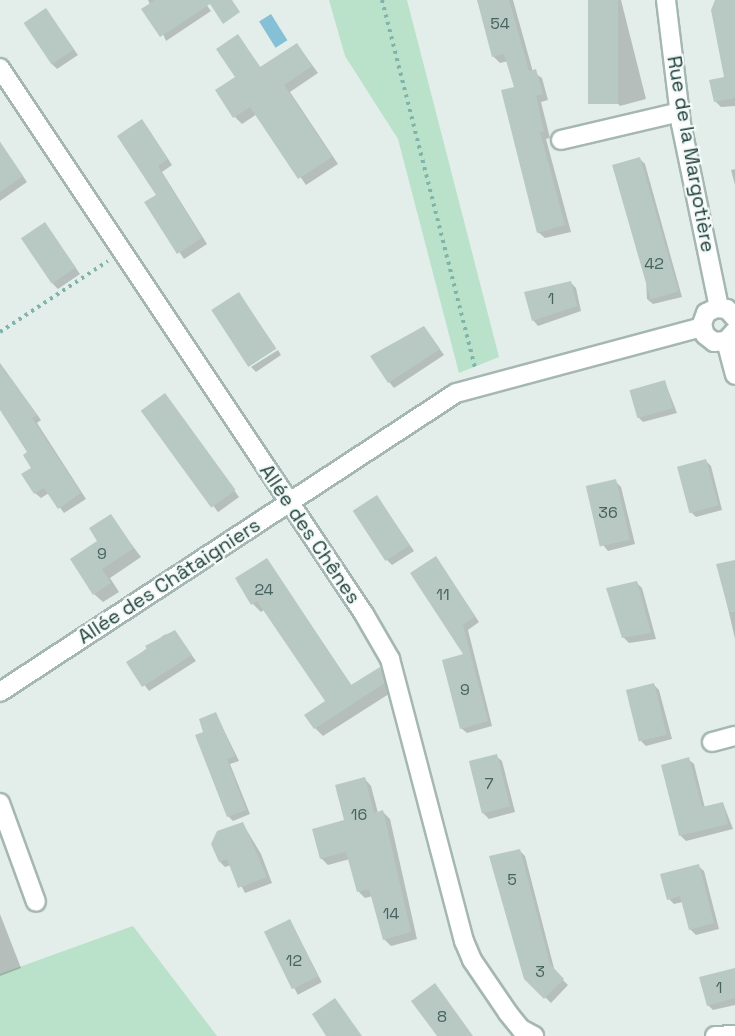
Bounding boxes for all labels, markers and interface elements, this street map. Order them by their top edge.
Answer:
house number: 54 [490,14,510,34]
street label: Rue de la Margotière [662,54,720,254]
house number: 42 [644,254,664,274]
house number: 1 [548,289,554,309]
street label: Allée des Chênes [254,460,366,608]
house number: 36 [598,503,618,523]
street label: Allée des Châtaigniers [73,513,265,649]
house number: 9 [97,544,107,564]
house number: 24 [254,580,274,600]
house number: 11 [436,585,450,605]
house number: 9 [460,680,470,700]
house number: 7 [484,774,494,794]
house number: 16 [351,805,367,825]
house number: 5 [507,870,517,890]
house number: 14 [383,904,399,924]
house number: 12 [286,951,302,971]
house number: 3 [535,962,545,982]
house number: 1 [716,978,722,998]
house number: 8 [437,1007,447,1027]

